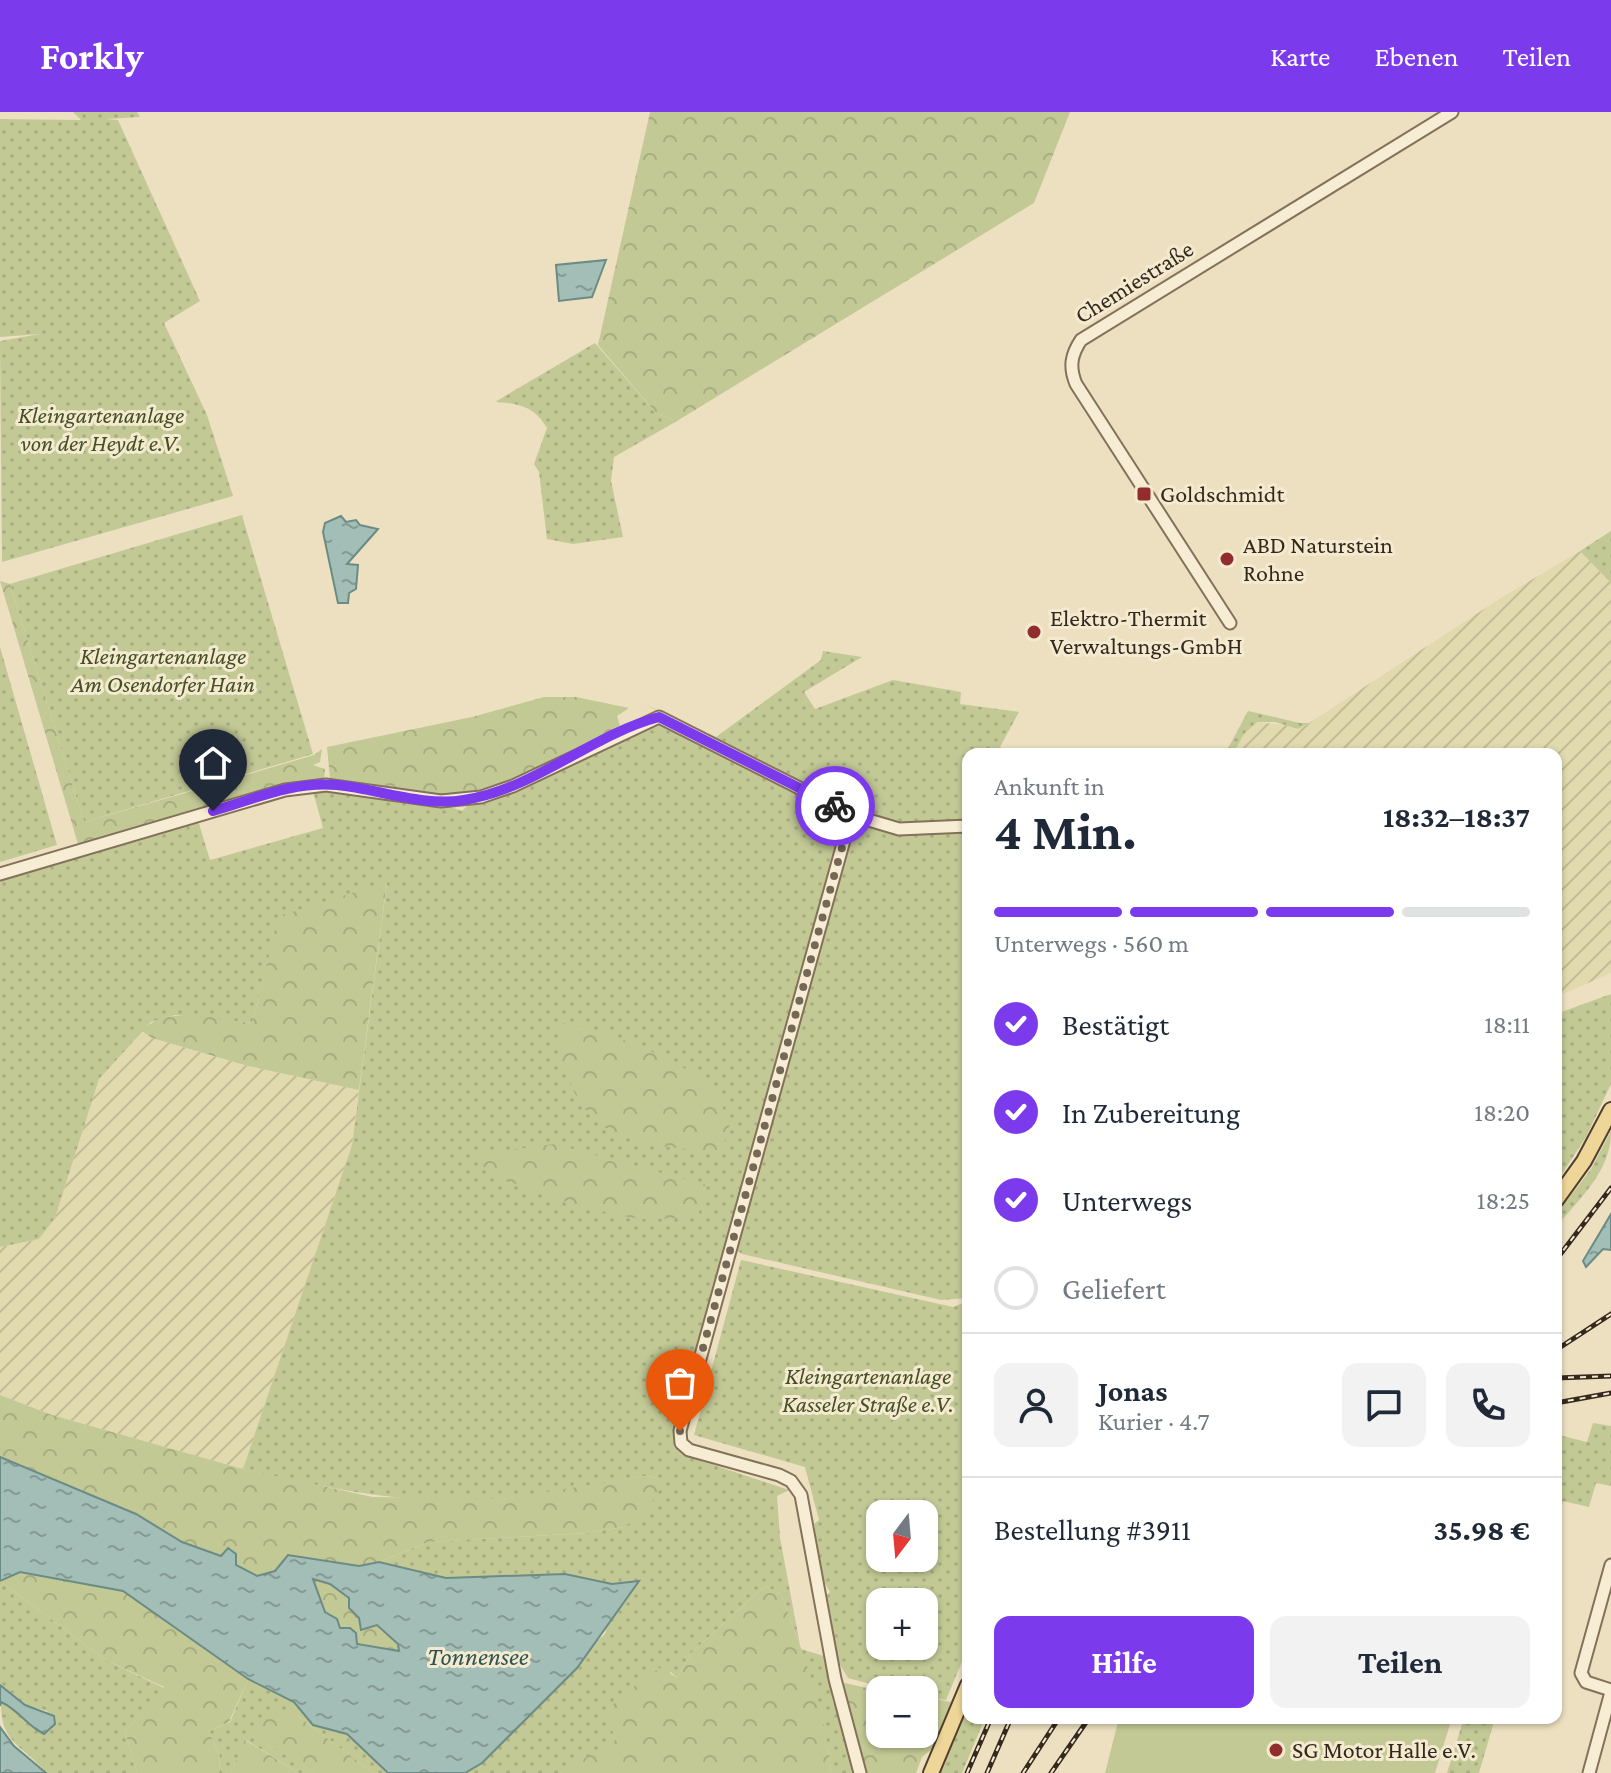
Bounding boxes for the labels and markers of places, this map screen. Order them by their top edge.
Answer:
place label: Goldschmidt [1160,480,1285,507]
marker: Goldschmidt [1135,485,1153,503]
place label: ABD Naturstein Rohne [1243,531,1393,586]
marker: ABD Naturstein Rohne [1218,550,1236,568]
place label: Elektro-Thermit Verwaltungs-GmbH [1050,604,1243,659]
marker: Elektro-Thermit Verwaltungs-GmbH [1025,623,1043,641]
pin [179,729,247,811]
pin [646,1349,714,1431]
place label: SG Motor Halle e.V. [1292,1736,1476,1763]
marker: SG Motor Halle e.V. [1267,1741,1285,1759]

